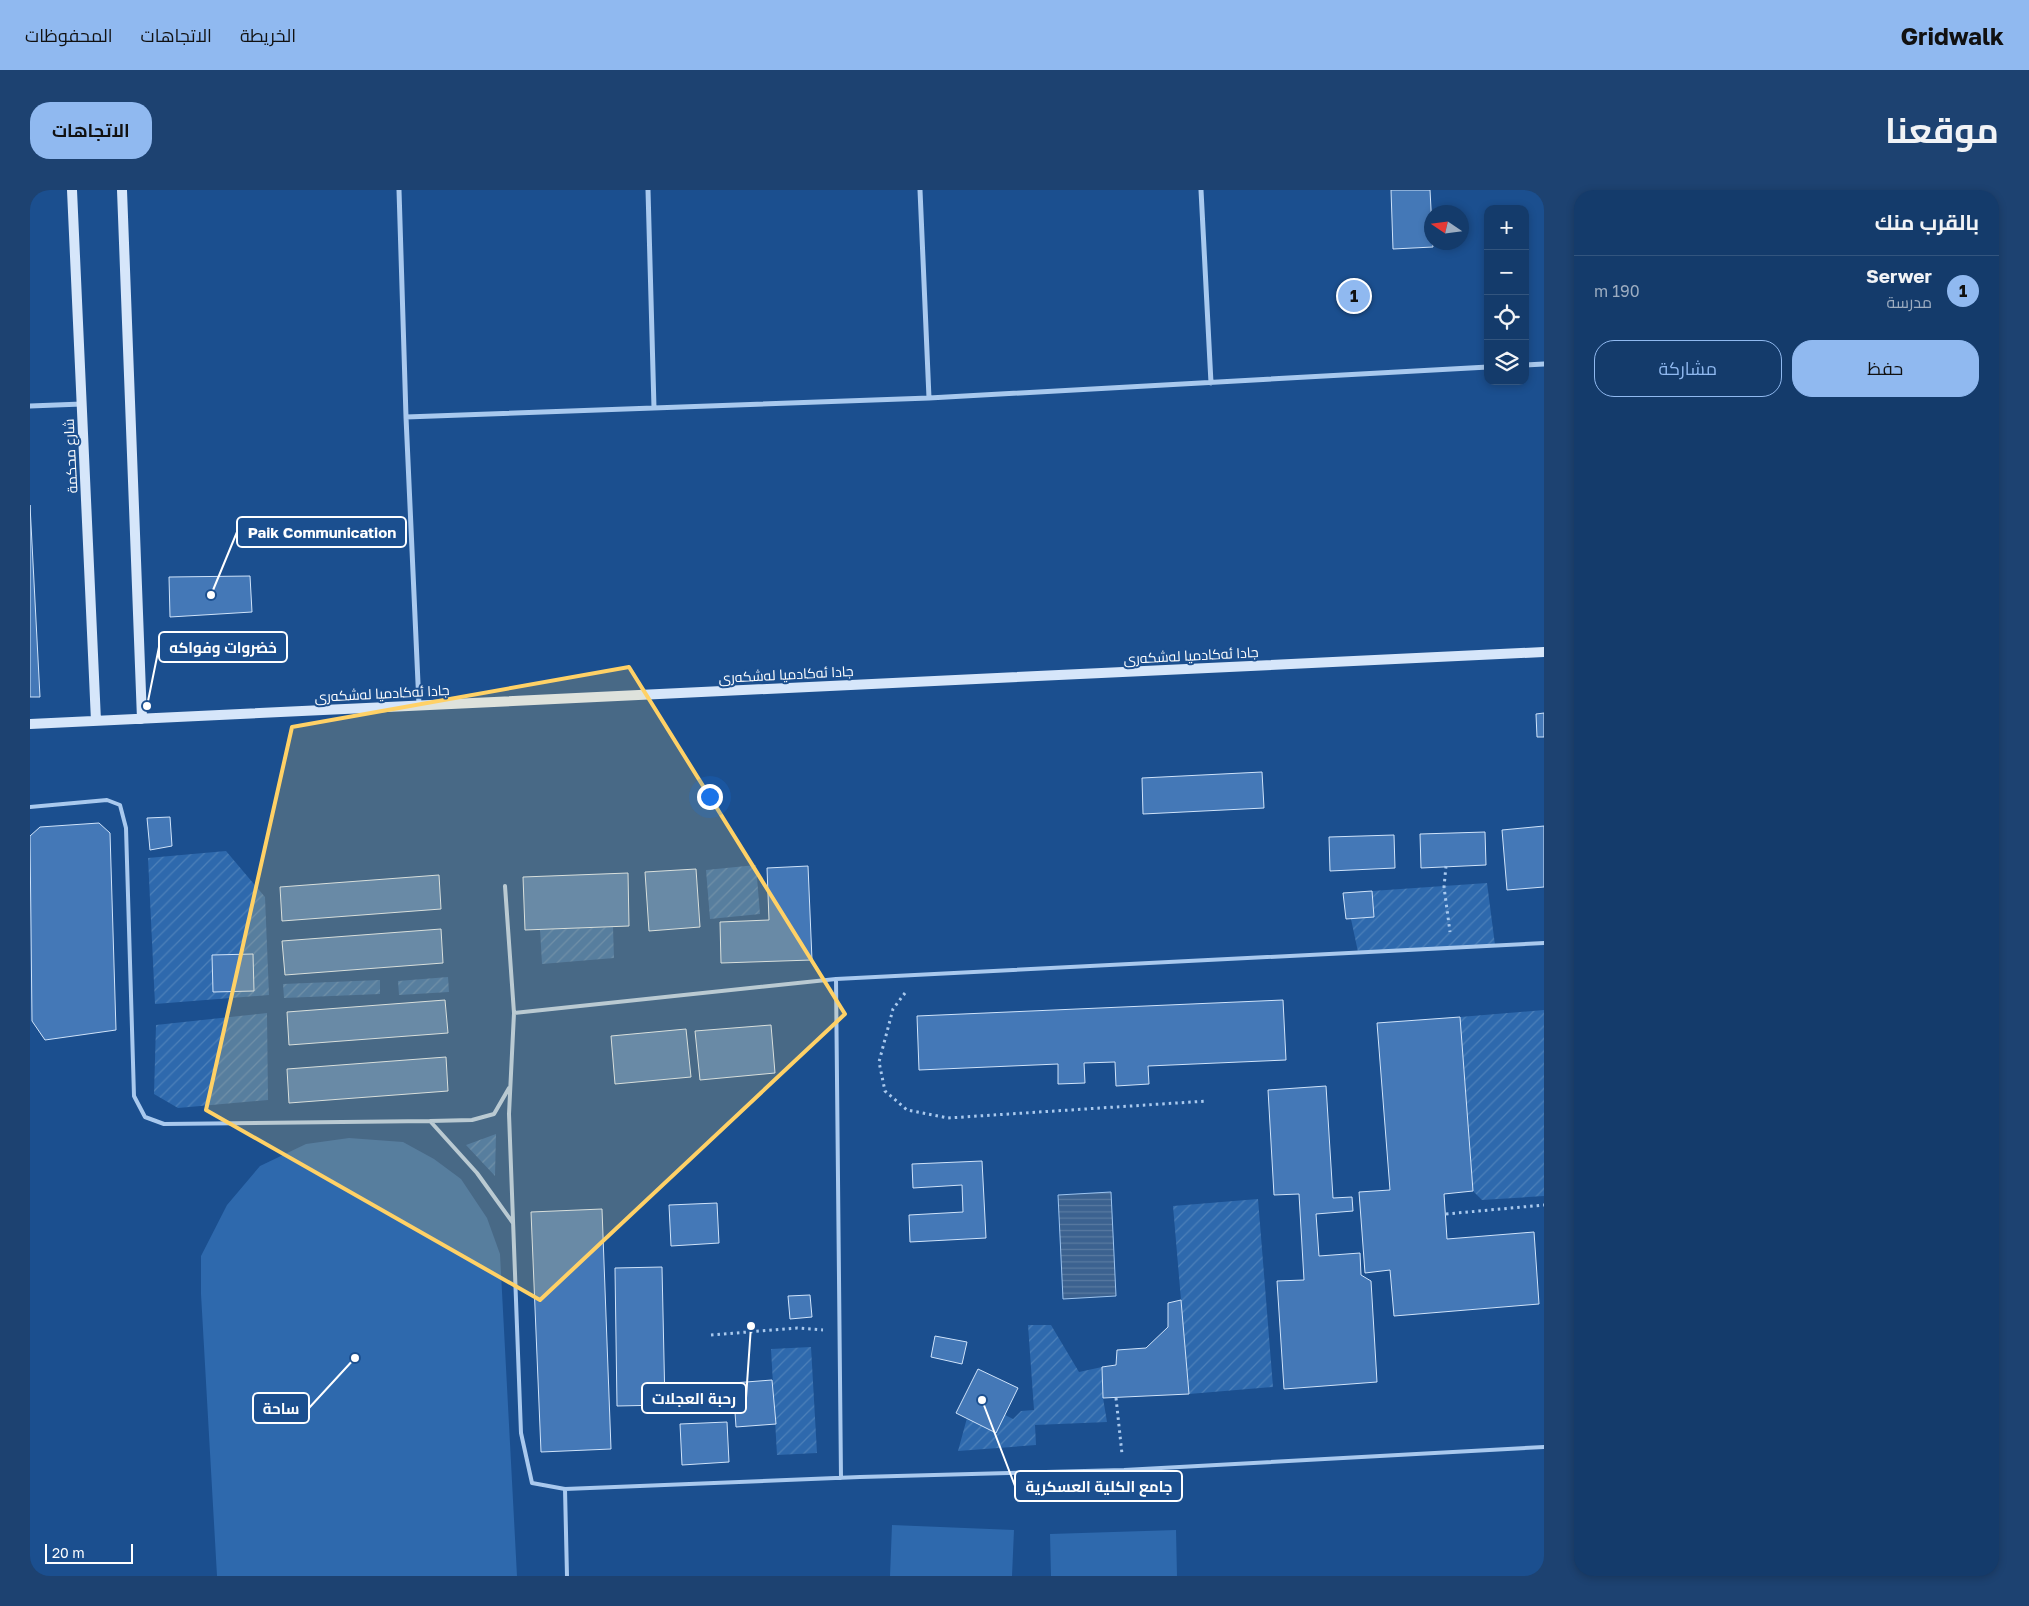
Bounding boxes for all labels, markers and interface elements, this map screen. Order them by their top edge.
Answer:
text: Gridwalk [1900,21,2004,50]
text: المحفوظات [25,24,113,46]
text: الاتجاهات [141,24,212,46]
text: الخريطة [240,24,296,46]
button: الاتجاهات [30,102,152,159]
text: موقعنا [1885,109,1999,151]
north arrow [1424,205,1469,250]
map controls [1484,205,1529,385]
button: + [1484,205,1529,250]
text: بالقرب منك [1875,209,1979,235]
button: − [1484,250,1529,295]
text: Serwer [1866,264,1932,287]
pin: 1 [1338,277,1370,315]
text: 190 m [1594,281,1640,301]
text: 1 [1959,281,1967,301]
text: مدرسة [1886,292,1932,312]
button: locate [1484,295,1529,340]
button: layers [1484,340,1529,385]
button: مشاركة [1594,340,1782,397]
button: حفظ [1792,340,1979,397]
street label: شارع محكمة [60,418,81,494]
callout: Paik Communication [237,517,406,547]
text: Paik Communication [248,523,396,541]
callout: خضروات وفواكه [159,632,287,662]
text: خضروات وفواكه [169,638,277,657]
street label: جادا ئه‌كادميا له‌شكه‌رى [1123,643,1259,667]
street label: جادا ئه‌كادميا له‌شكه‌رى [718,662,854,686]
street label: جادا ئه‌كادميا له‌شكه‌رى [314,681,450,705]
your location [697,784,723,810]
callout: رحبة العجلات [642,1383,746,1413]
text: رحبة العجلات [652,1389,736,1408]
callout: ساحة [253,1393,309,1423]
text: ساحة [263,1399,299,1417]
callout: جامع الكلية العسكرية [1015,1471,1182,1501]
text: جامع الكلية العسكرية [1025,1477,1173,1497]
scale bar [45,1541,132,1564]
text: 20 m [52,1544,85,1561]

